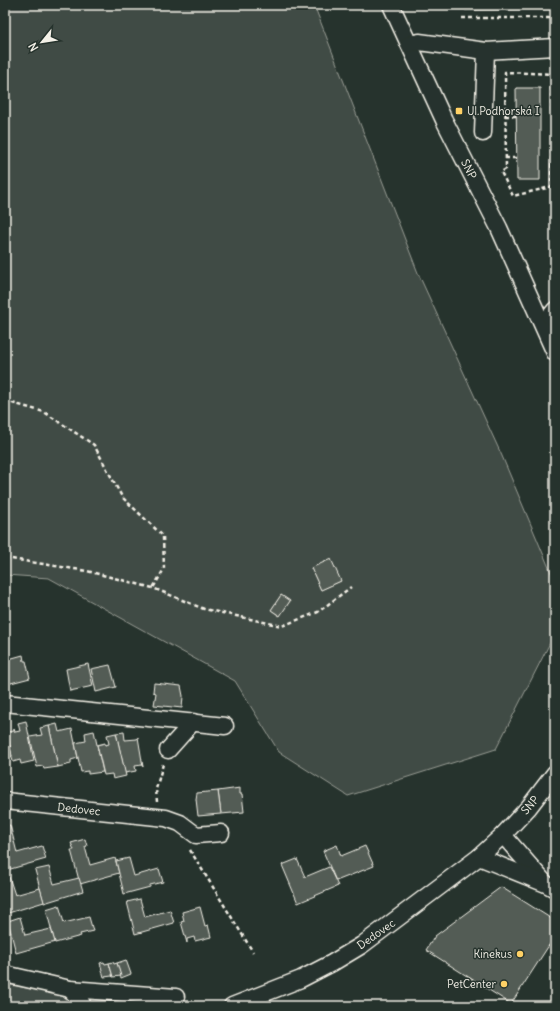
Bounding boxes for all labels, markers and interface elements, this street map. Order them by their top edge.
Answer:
north arrow [22,22,62,62]
text: N [25,40,41,54]
place label: Ul.Podhorská I [467,104,540,118]
marker: Ul.Podhorská I [454,106,464,116]
street label: SNP [458,157,480,182]
street label: SNP [518,792,542,817]
street label: Dedovec [57,800,102,818]
street label: Dedovec [354,916,398,952]
place label: Kinekus [473,947,512,961]
marker: Kinekus [515,949,525,959]
place label: PetCenter [447,977,497,991]
marker: PetCenter [499,979,509,989]

